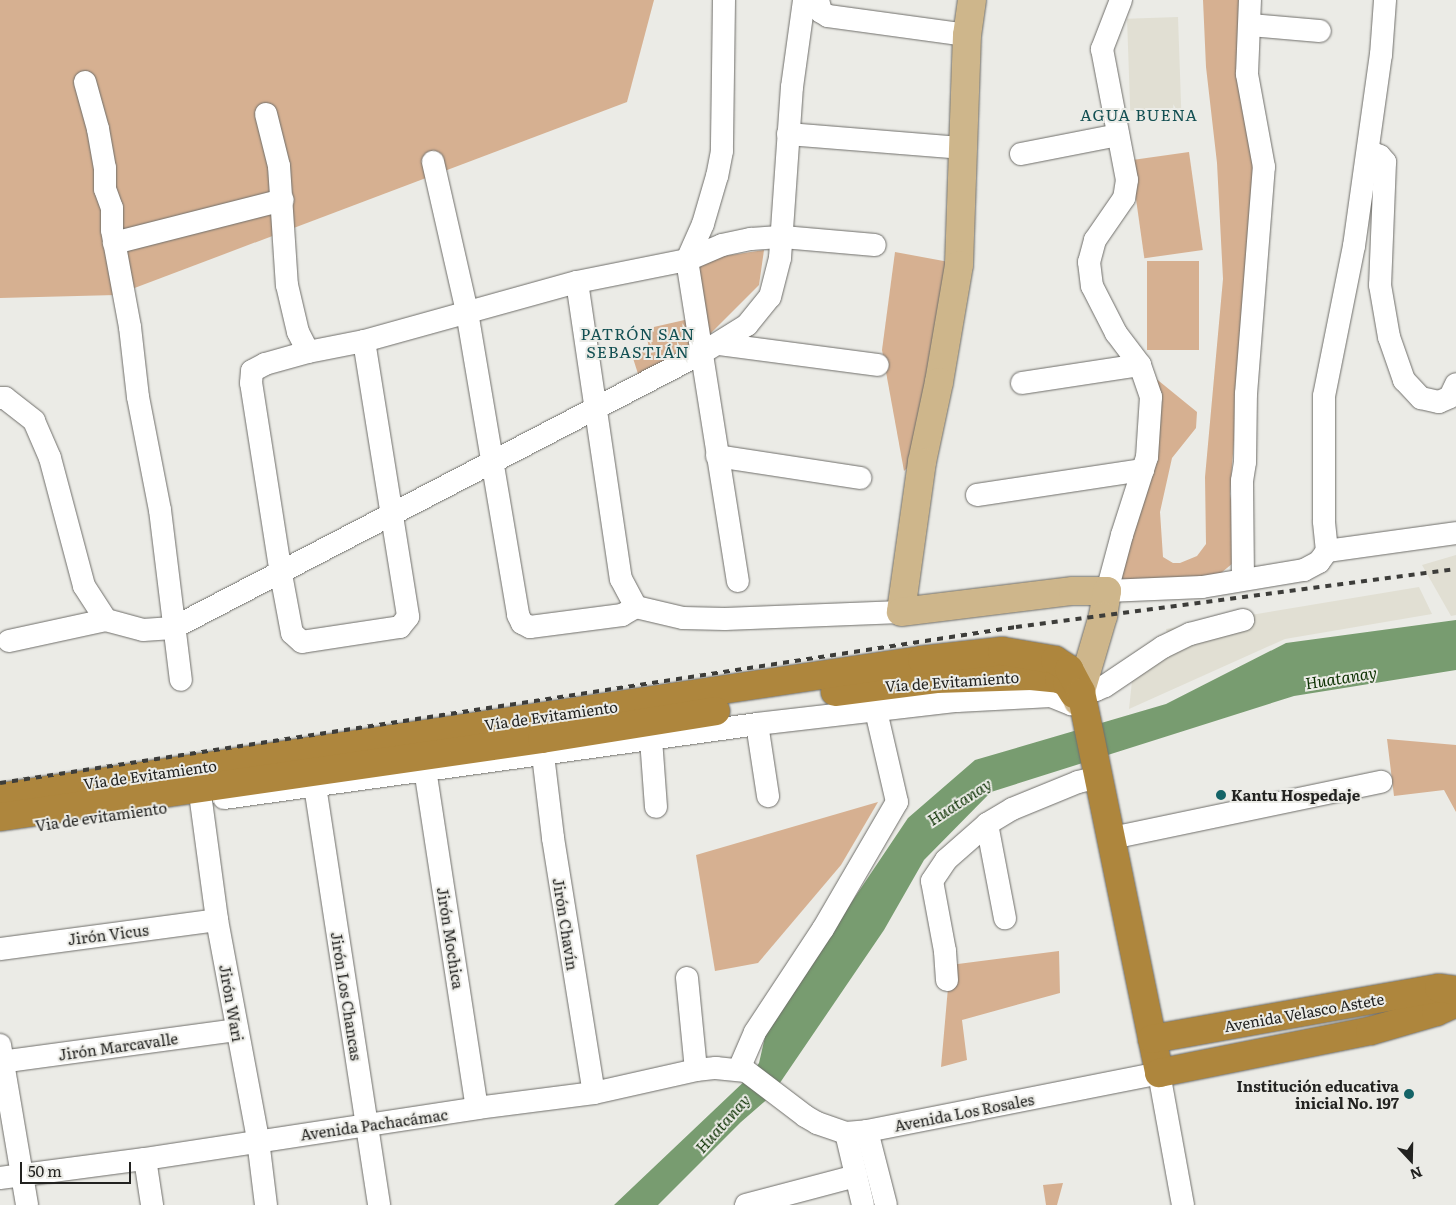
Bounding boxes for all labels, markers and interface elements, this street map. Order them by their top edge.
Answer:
district label: AGUA BUENA [1079,104,1199,124]
district label: PATRÓN SAN SEBASTIÁN [579,323,697,361]
water label: Huatanay [1304,662,1378,692]
street label: Vía de Evitamiento [884,667,1020,695]
street label: Vía de Evitamiento [483,697,619,733]
street label: Vía de Evitamiento [82,756,218,792]
water label: Huatanay [923,773,995,829]
place label: Kantu Hospedaje [1231,786,1360,804]
marker: Kantu Hospedaje [1215,789,1227,801]
street label: Via de evitamiento [34,798,168,834]
street label: Jirón Chavín [550,876,582,972]
street label: Jirón Mochica [434,886,468,990]
street label: Jirón Vicus [66,920,150,948]
street label: Jirón Los Chancas [328,930,366,1062]
street label: Jirón Wari [216,963,248,1043]
street label: Avenida Velasco Astete [1223,989,1385,1035]
street label: Jirón Marcavalle [57,1029,179,1063]
place label: Institución educativa inicial No. 197 [1237,1076,1399,1111]
marker: Institución educativa inicial No. 197 [1403,1088,1415,1100]
water label: Huatanay [691,1090,753,1156]
street label: Avenida Los Rosales [893,1090,1035,1134]
street label: Avenida Pachacámac [299,1105,449,1143]
north arrow [1386,1135,1436,1185]
scale bar [22,1152,134,1184]
text: 50 m [28,1159,62,1182]
text: N [1407,1163,1425,1185]

